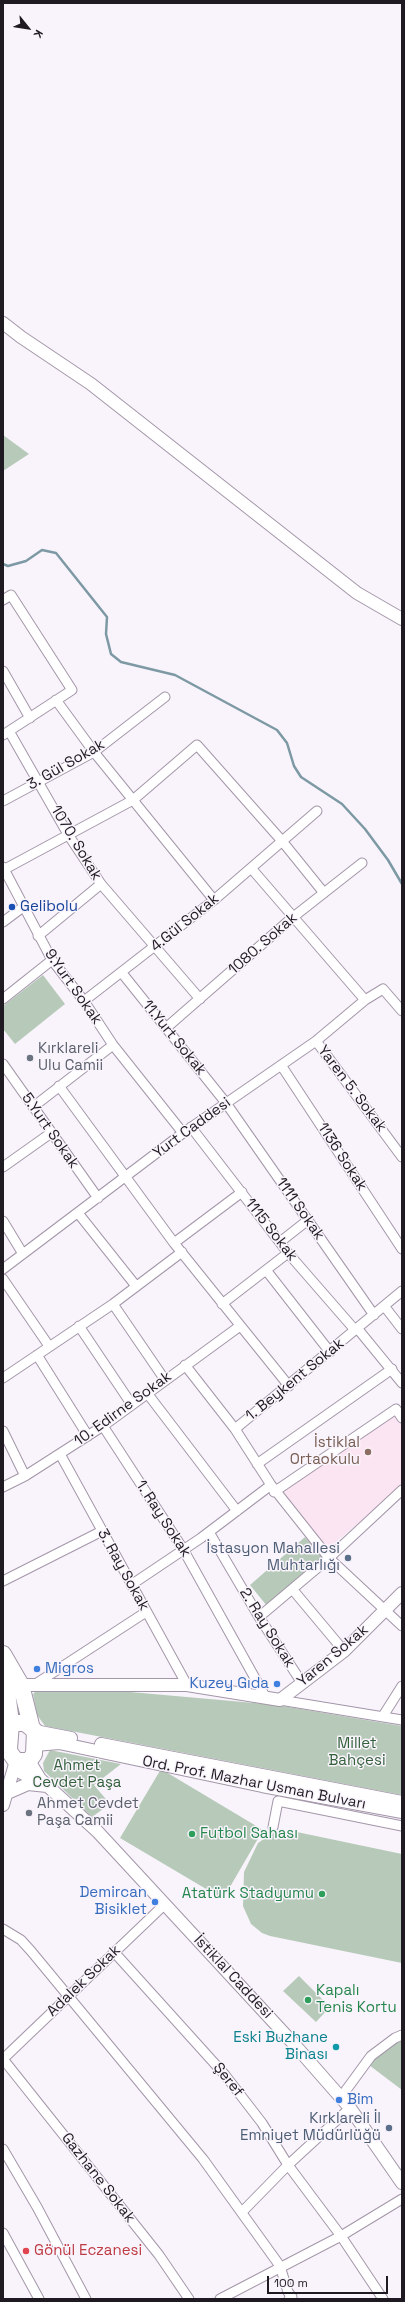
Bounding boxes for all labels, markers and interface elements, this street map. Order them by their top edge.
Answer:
north arrow [8,8,48,48]
text: K [31,28,46,40]
street label: 3. Gül Sokak [24,736,108,794]
street label: 1070. Sokak [47,802,105,884]
street label: 4.Gül Sokak [147,890,223,956]
place label: Gelibolu [20,898,78,916]
marker: Gelibolu [7,902,17,912]
street label: 1080. Sokak [225,909,301,979]
street label: 9.Yurt Sokak [40,946,106,1028]
street label: 11.Yurt Sokak [138,997,210,1079]
place label: Kırklareli Ulu Camii [38,1040,103,1075]
street label: Yaren 5. Sokak [314,1042,390,1136]
marker: Kırklareli Ulu Camii [25,1053,35,1063]
street label: 5.Yurt Sokak [17,1090,83,1172]
street label: Yurt Caddesi [150,1094,234,1162]
street label: 1136 Sokak [313,1120,371,1194]
street label: 1111 Sokak [272,1174,328,1244]
street label: 1115 Sokak [241,1195,301,1265]
street label: 1. Beykent Sokak [242,1335,348,1425]
street label: 10. Edirne Sokak [71,1368,175,1450]
place label: İstiklal Ortaokulu [290,1434,360,1469]
marker: İstiklal Ortaokulu [363,1447,373,1457]
street label: 1. Ray Sokak [132,1477,194,1561]
street label: 3. Ray Sokak [93,1526,153,1614]
place label: İstasyon Mahallesi Muhtarlığı [207,1540,340,1575]
marker: İstasyon Mahallesi Muhtarlığı [343,1553,353,1563]
street label: 2. Ray Sokak [235,1585,299,1671]
street label: Yaren Sokak [294,1621,372,1691]
place label: Migros [45,1660,94,1678]
marker: Migros [32,1664,42,1674]
place label: Kuzey Gıda [190,1675,269,1693]
marker: Kuzey Gıda [272,1679,282,1689]
park label: Millet Bahçesi [328,1735,386,1770]
street label: Ord. Prof. Mazhar Usman Bulvarı [141,1752,367,1814]
park label: Ahmet Cevdet Paşa [33,1757,121,1792]
place label: Ahmet Cevdet Paşa Camii [37,1795,139,1830]
marker: Ahmet Cevdet Paşa Camii [24,1808,34,1818]
place label: Futbol Sahası [200,1825,298,1843]
marker: Futbol Sahası [187,1829,197,1839]
place label: Demircan Bisiklet [79,1884,147,1919]
place label: Atatürk Stadyumu [182,1885,314,1903]
marker: Atatürk Stadyumu [317,1889,327,1899]
marker: Demircan Bisiklet [150,1897,160,1907]
street label: İstiklal Caddesi [190,1931,276,2023]
street label: Adalek Sokak [43,1941,125,2021]
place label: Kapalı Tenis Kortu [316,1982,397,2017]
marker: Kapalı Tenis Kortu [303,1995,313,2005]
place label: Eski Buzhane Binası [233,2029,328,2064]
marker: Eski Buzhane Binası [331,2042,341,2052]
street label: Şeref [209,2059,247,2101]
place label: Bim [347,2091,373,2109]
marker: Bim [334,2095,344,2105]
place label: Kırklareli İl Emniyet Müdürlüğü [240,2110,381,2145]
marker: Kırklareli İl Emniyet Müdürlüğü [384,2123,394,2133]
street label: Gazhane Sokak [57,2129,139,2227]
place label: Gönül Eczanesi [34,2242,142,2260]
marker: Gönül Eczanesi [21,2246,31,2256]
scale bar [269,2268,390,2294]
text: 100 m [274,2275,308,2291]

